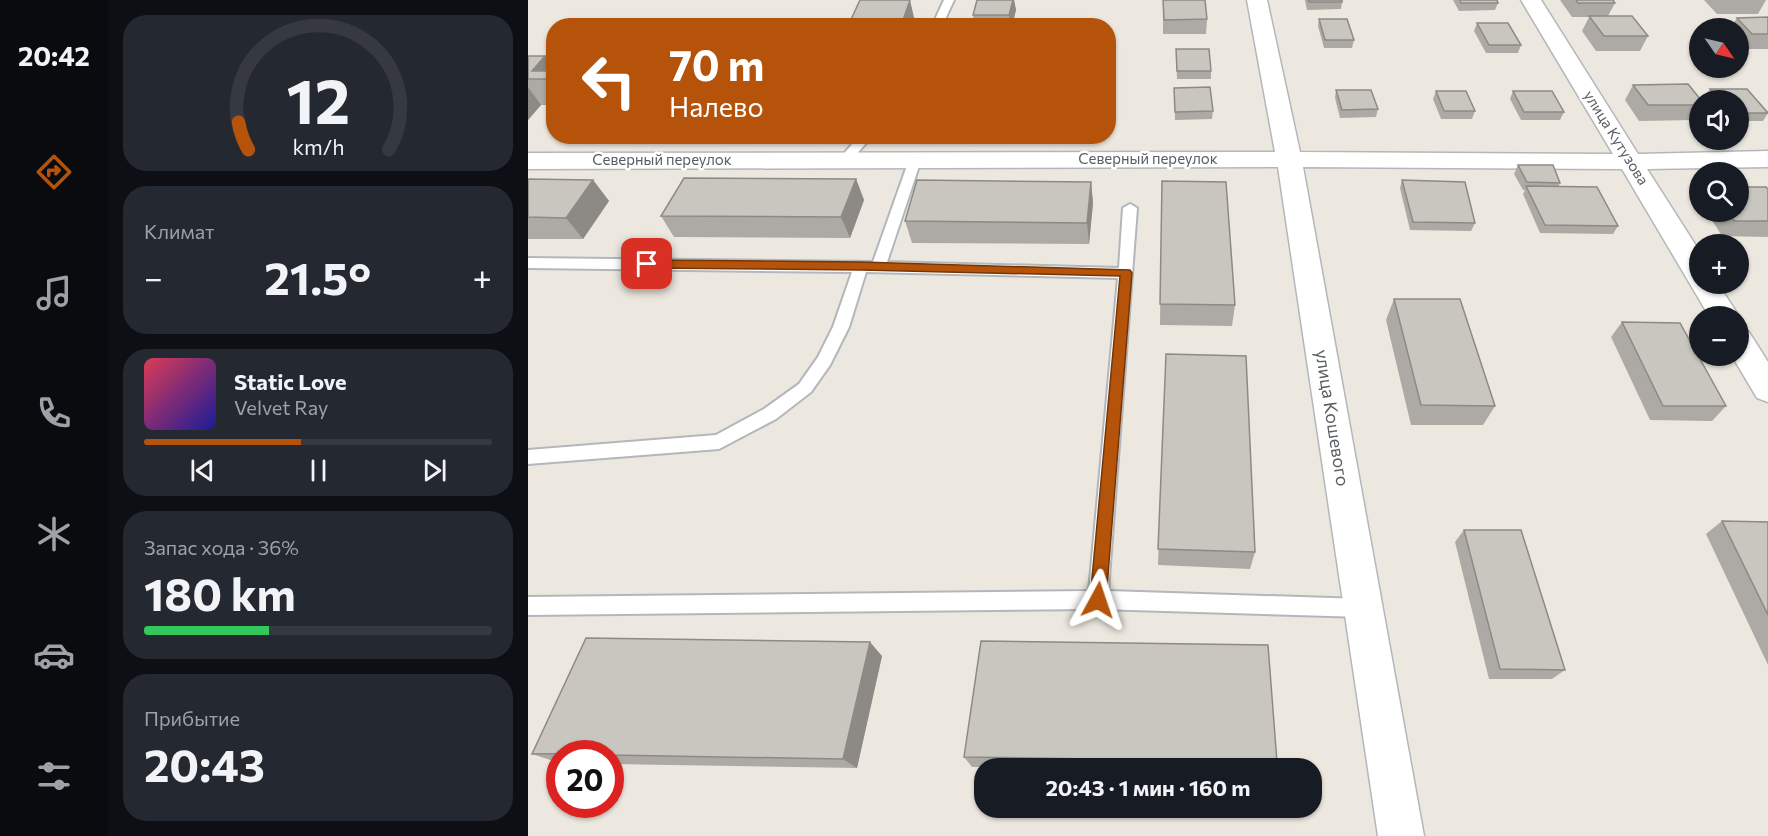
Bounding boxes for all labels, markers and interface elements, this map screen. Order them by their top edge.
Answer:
north arrow [1689,18,1749,78]
map controls [1689,18,1749,366]
text: 70 m [669,38,764,90]
text: 20:42 [18,39,90,72]
icon: left [570,42,648,120]
text: 12 [286,61,350,137]
street label: улица Кутузова [1581,87,1653,188]
text: Налево [669,90,764,123]
button: sound [1689,90,1749,150]
text: km/h [292,133,344,159]
street label: Северный переулок [1078,149,1218,167]
street label: Северный переулок [592,150,732,168]
icon: directions [33,151,75,193]
button: search [1689,162,1749,222]
text: Климат [144,219,214,243]
button: + [1689,234,1749,294]
pin [621,238,672,289]
icon: arrive [630,247,663,280]
text: 21.5° [264,249,371,304]
text: − [144,256,163,297]
text: + [473,256,492,297]
icon: music [33,272,75,314]
button: − [1689,306,1749,366]
street label: улица Кошевого [1311,348,1355,488]
text: Static Love [234,368,347,395]
icon: phone [33,392,75,434]
text: Velvet Ray [234,395,328,419]
icon: previous [186,454,219,487]
icon: pause [302,454,335,487]
icon: next [418,454,451,487]
icon: climate [33,513,75,555]
text: Запас хода · 36% [144,535,299,559]
text: 180 km [144,565,296,620]
position arrow [1066,568,1130,632]
icon: car [33,634,75,676]
text: Прибытие [144,706,240,730]
text: 20:43 [144,736,265,791]
speed limit sign: 20 [546,740,624,818]
icon: filters [33,755,75,797]
text: 20:43 · 1 мин · 160 m [1045,774,1251,801]

